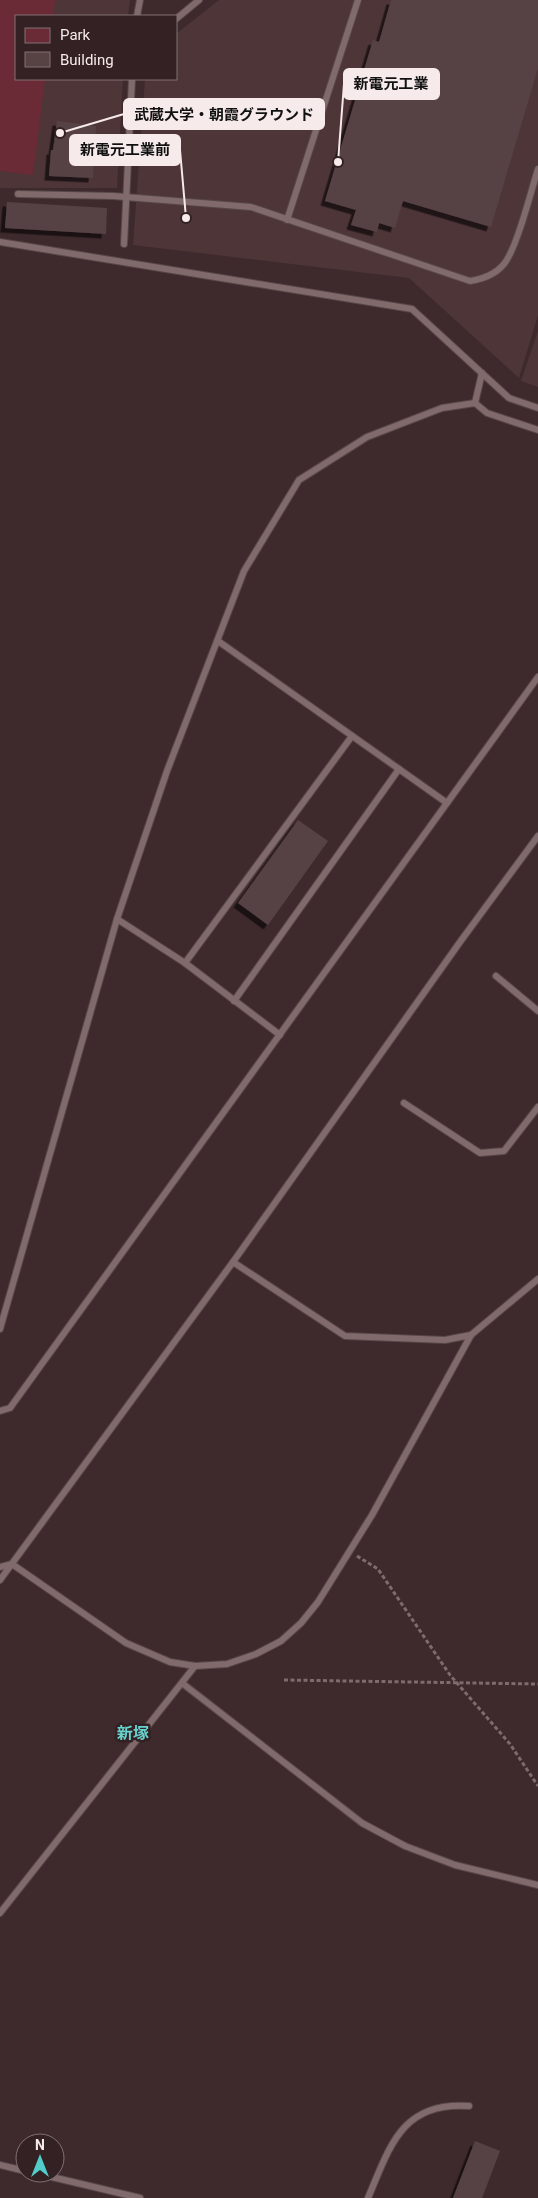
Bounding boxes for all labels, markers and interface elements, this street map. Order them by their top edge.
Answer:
legend [15,15,178,80]
text: Park [60,26,91,44]
text: Building [60,51,114,69]
callout: 新電元工業 [344,69,439,99]
text: 新電元工業 [353,75,429,93]
callout: 武蔵大学・朝霞グラウンド [124,99,324,129]
text: 武蔵大学・朝霞グラウンド [134,106,314,124]
callout: 新電元工業前 [70,135,180,165]
text: 新電元工業前 [80,141,170,159]
district label: 新塚 [117,1724,149,1743]
north arrow [15,2133,65,2183]
text: N [35,2137,45,2153]

